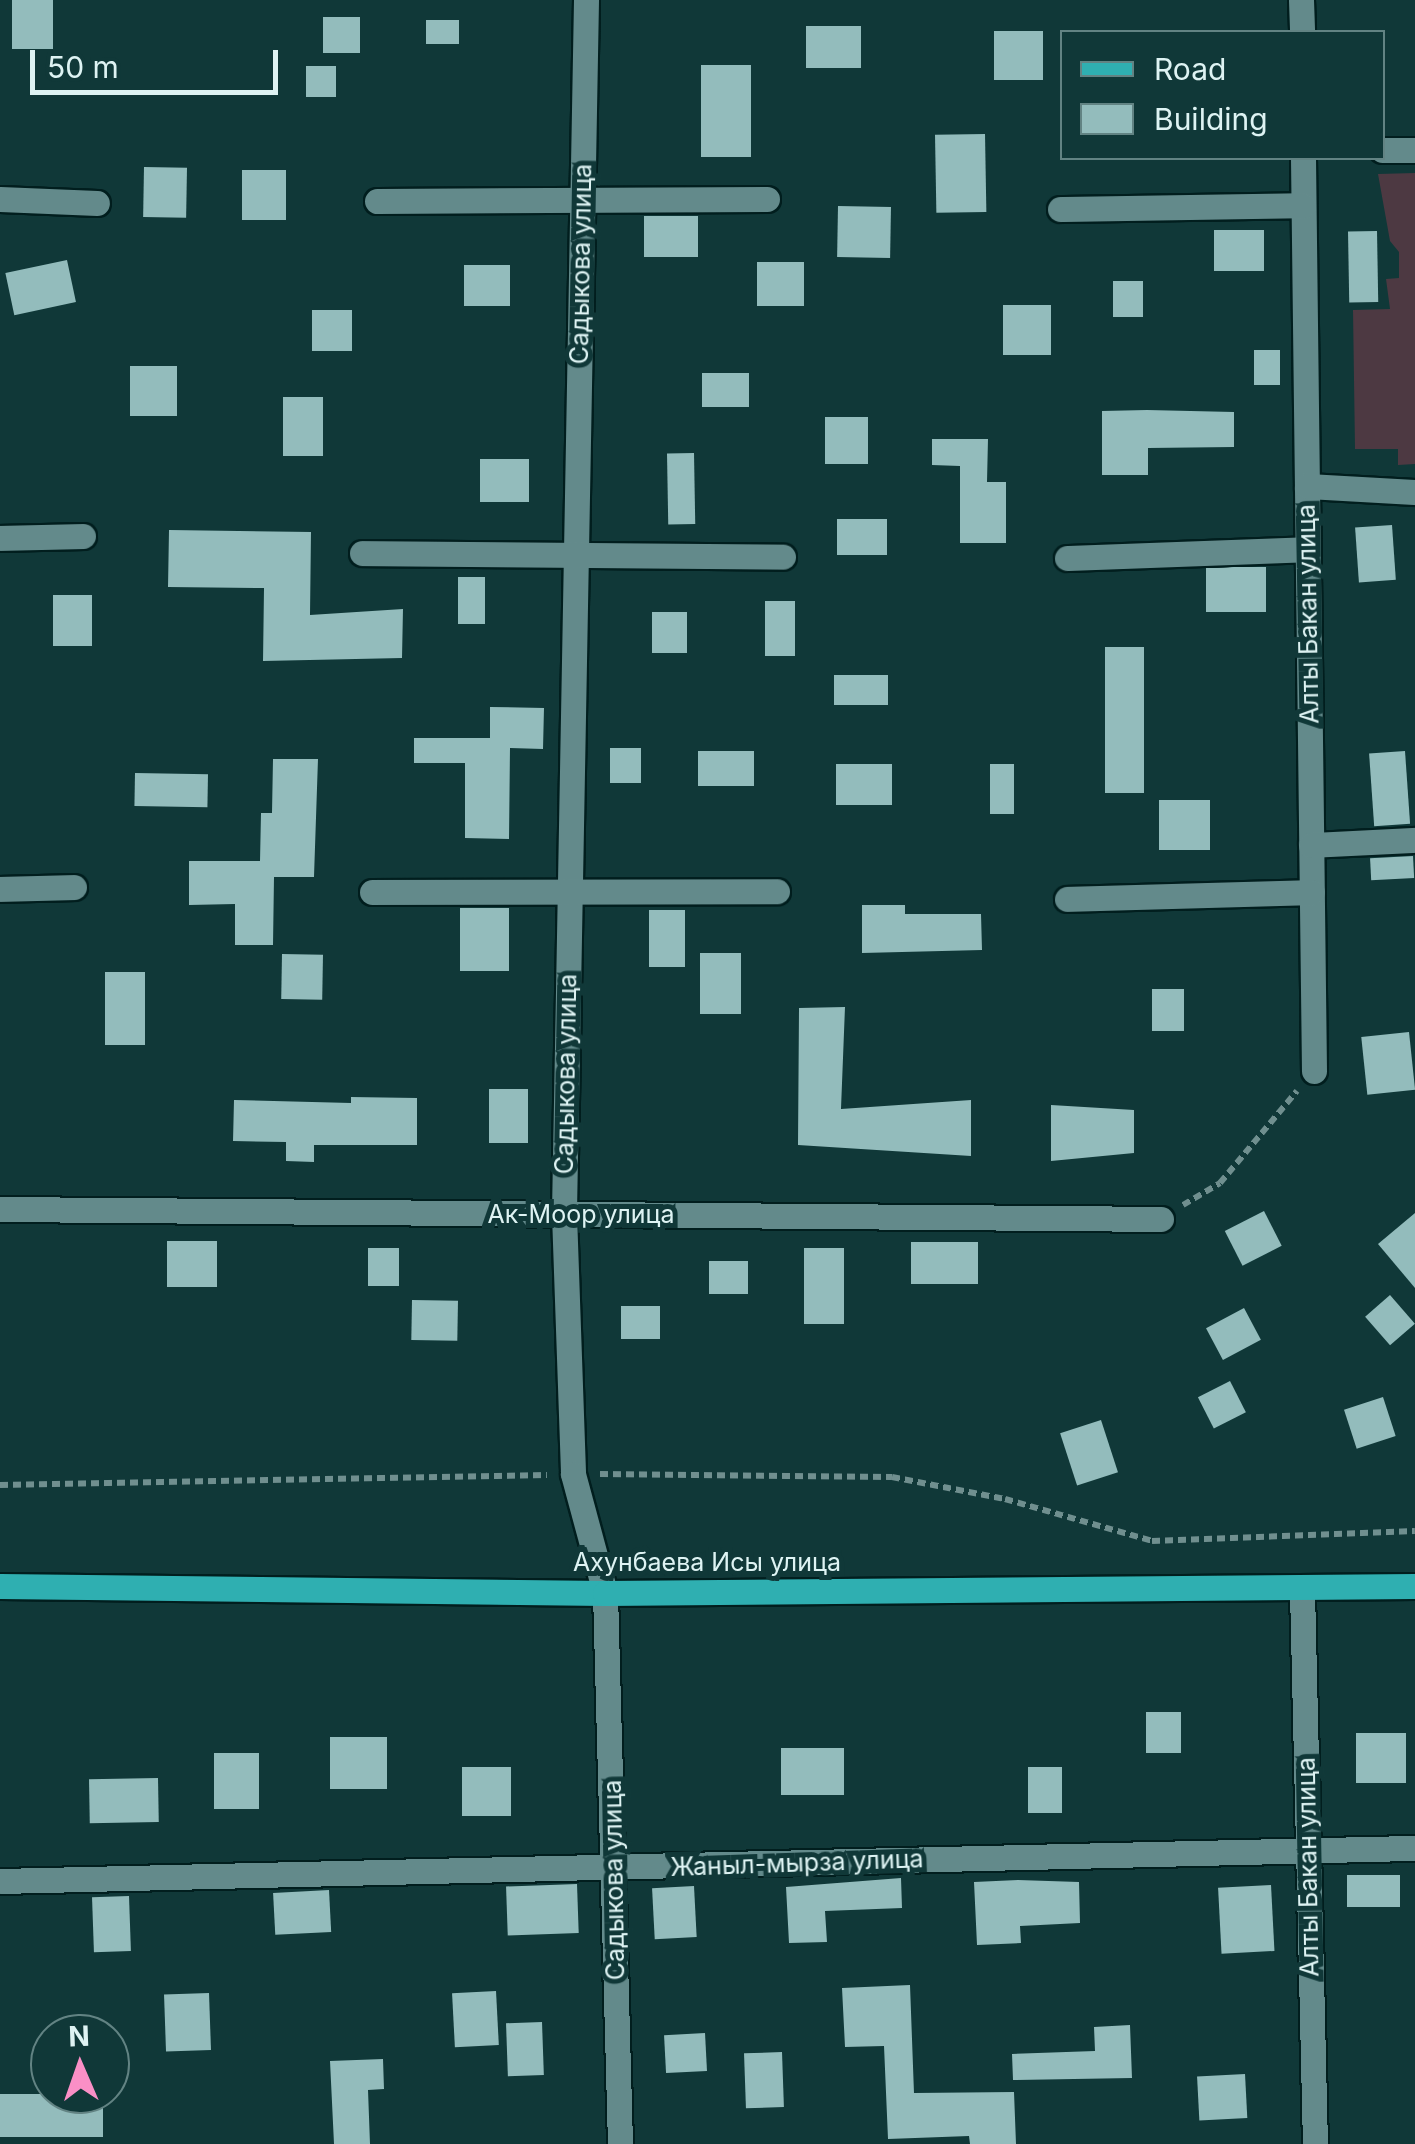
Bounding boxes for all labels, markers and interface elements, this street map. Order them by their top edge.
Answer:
scale bar [35,30,282,92]
legend [1060,30,1385,160]
text: 50 m [47,49,119,85]
text: Road [1154,51,1226,87]
text: Building [1154,101,1268,137]
street label: Садыкова улица [564,163,598,365]
street label: Алты Бакан улица [1291,504,1325,724]
street label: Садыкова улица [549,973,583,1175]
street label: Ак-Моор улица [487,1199,675,1229]
street label: Ахунбаева Исы улица [573,1547,841,1577]
street label: Алты Бакан улица [1291,1757,1325,1977]
street label: Садыкова улица [597,1779,631,1981]
street label: Жаныл-мырза улица [670,1844,924,1882]
north arrow [30,2014,130,2114]
text: N [68,2019,90,2053]

